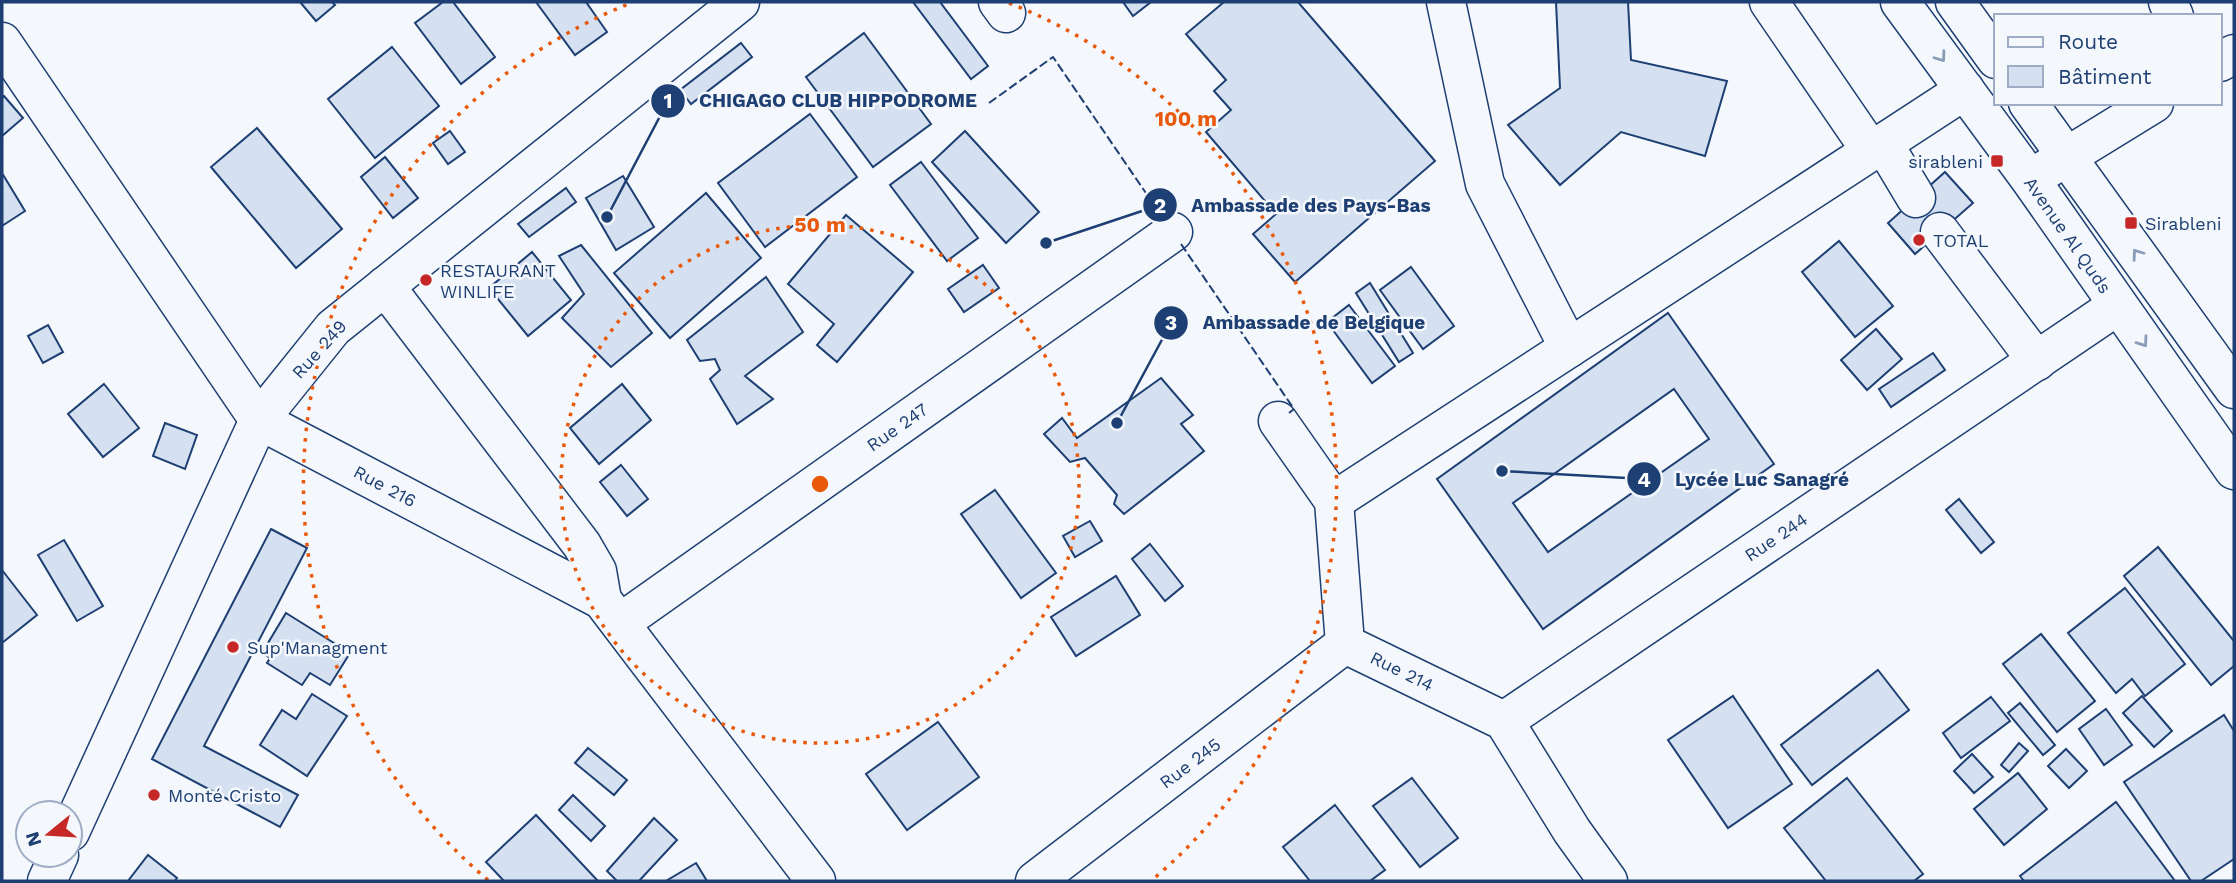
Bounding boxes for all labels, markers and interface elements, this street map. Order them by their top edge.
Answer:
legend [1994,14,2222,105]
text: Route [2058,29,2118,54]
one-way arrow [1932,49,1945,62]
text: Bâtiment [2058,64,2152,89]
callout: CHIGAGO CLUB HIPPODROME [650,81,991,121]
text: 1 [663,88,673,113]
text: CHIGAGO CLUB HIPPODROME [699,89,977,112]
text: 100 m [1155,106,1217,131]
place label: sirableni [1908,151,1983,172]
marker: sirableni [1989,153,2005,169]
street label: Avenue Al Quds [2020,173,2116,297]
callout: Ambassade des Pays-Bas [1142,185,1445,225]
text: 2 [1154,193,1166,218]
text: Ambassade des Pays-Bas [1191,194,1431,217]
text: 50 m [794,212,846,237]
place label: Sirableni [2145,213,2222,234]
marker: Sirableni [2123,215,2139,231]
place label: TOTAL [1933,230,1989,251]
marker: TOTAL [1911,232,1927,248]
one-way arrow [2133,249,2145,262]
place label: RESTAURANT WINLIFE [440,260,556,302]
marker: RESTAURANT WINLIFE [418,272,434,288]
callout: Ambassade de Belgique [1154,303,1439,343]
text: 3 [1165,310,1177,335]
text: Ambassade de Belgique [1203,311,1425,334]
street label: Rue 249 [287,315,351,383]
one-way arrow [2135,334,2147,347]
street label: Rue 247 [862,398,932,456]
callout: Lycée Luc Sanagré [1626,459,1863,499]
street label: Rue 216 [350,461,420,511]
text: 4 [1637,467,1651,492]
text: Lycée Luc Sanagré [1675,468,1849,491]
centre of rings [808,472,832,496]
street label: Rue 244 [1741,508,1811,566]
place label: Sup'Managment [247,637,388,658]
marker: Sup'Managment [225,639,241,655]
street label: Rue 214 [1367,647,1437,695]
street label: Rue 245 [1155,733,1225,793]
place label: Monté Cristo [168,785,281,806]
marker: Monté Cristo [146,787,162,803]
north arrow [14,799,84,869]
text: N [20,829,46,849]

